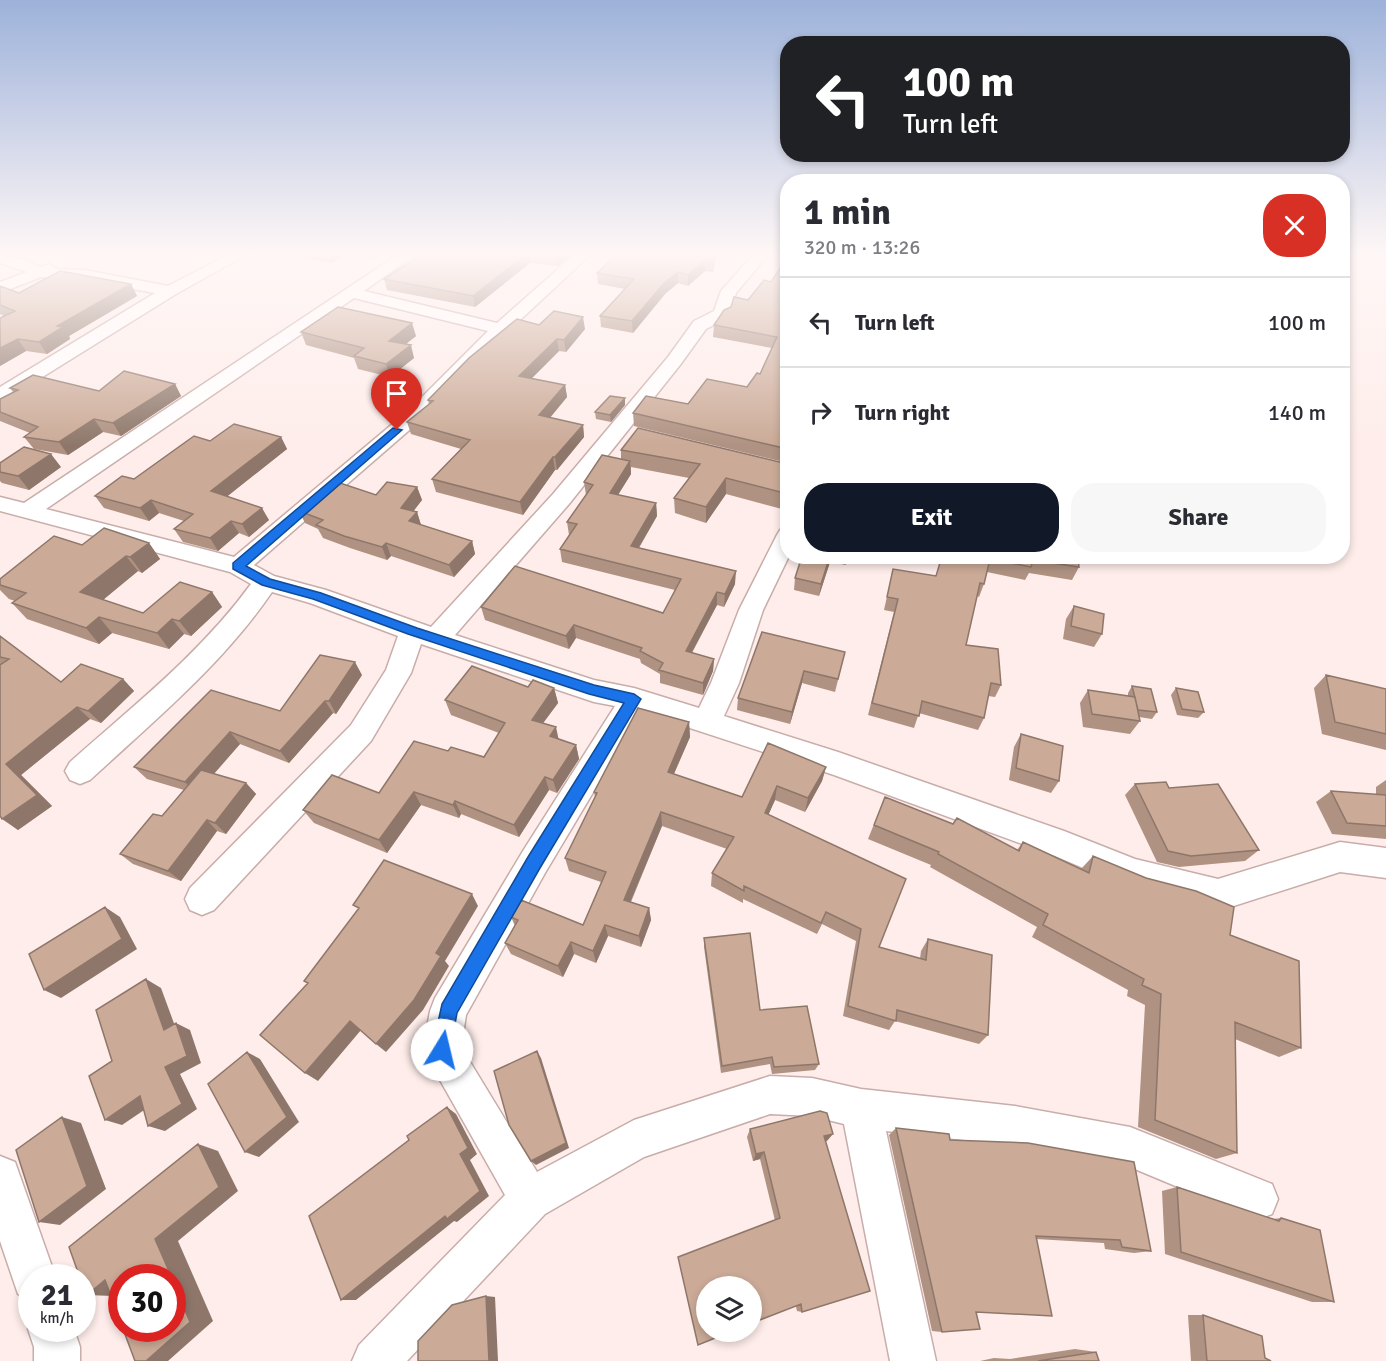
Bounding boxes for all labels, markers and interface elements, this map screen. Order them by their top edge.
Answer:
text: 100 m [903,57,1014,108]
icon: left [804,60,882,138]
text: Turn left [903,108,998,141]
text: 1 min [804,190,891,235]
button: close [1263,194,1326,257]
text: 320 m · 13:26 [804,235,920,260]
icon: left [804,306,837,339]
text: Turn left [855,309,935,336]
text: 100 m [1268,309,1326,336]
pin [371,368,422,430]
icon: arrive [380,377,413,410]
icon: right [804,396,837,429]
text: Turn right [855,399,950,426]
text: 140 m [1268,399,1326,426]
button: Exit [804,483,1059,552]
button: Share [1071,483,1326,552]
position arrow [410,1018,474,1082]
speed limit sign: 30 [108,1264,186,1342]
map controls [696,1276,762,1342]
button: layers [696,1276,762,1342]
text: 21 [41,1277,73,1314]
text: km/h [40,1309,74,1327]

